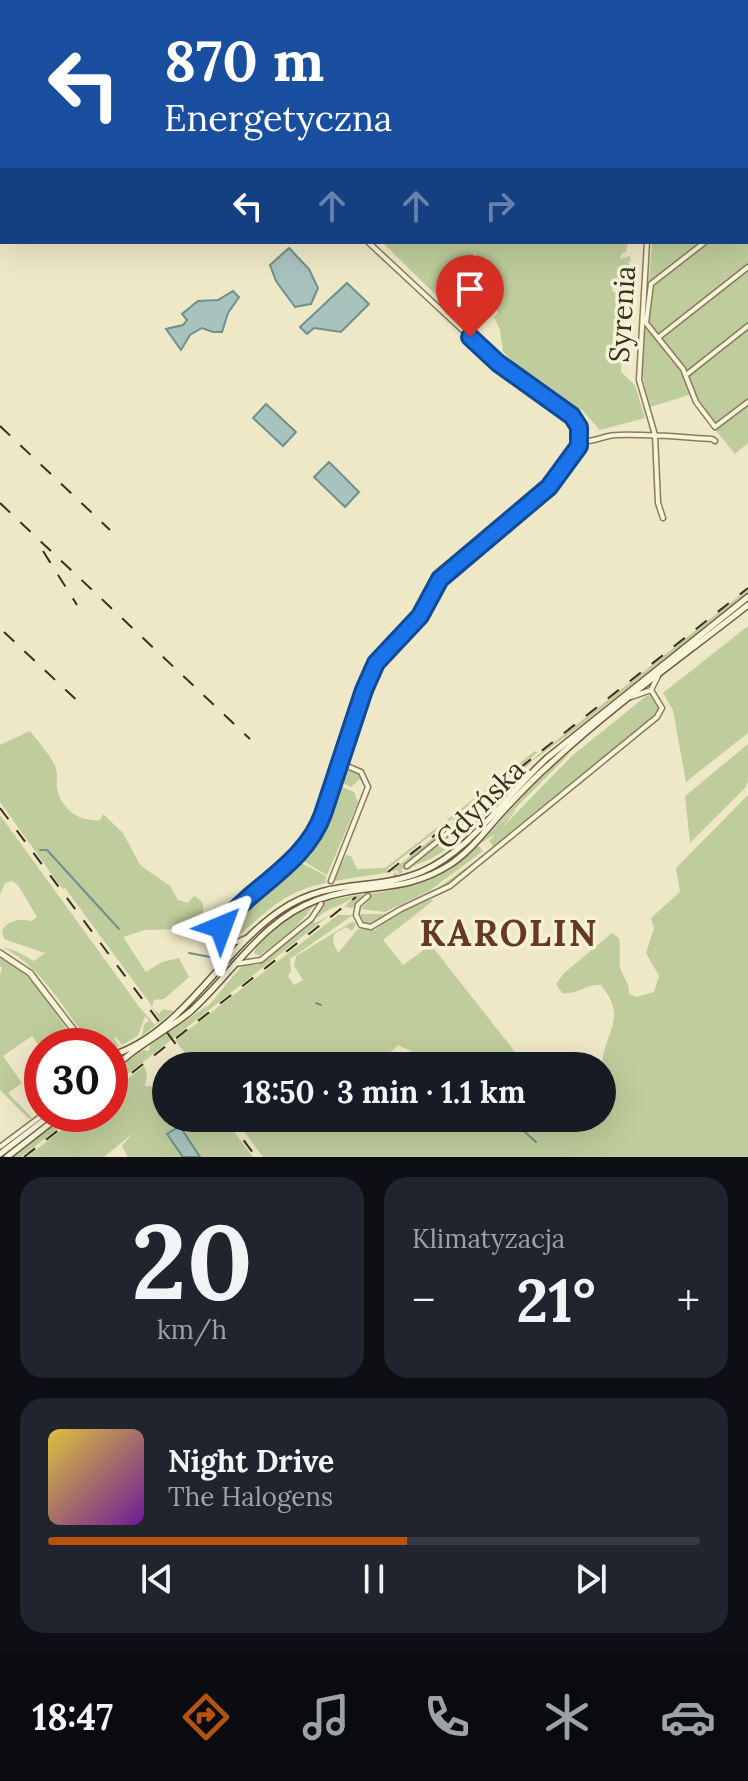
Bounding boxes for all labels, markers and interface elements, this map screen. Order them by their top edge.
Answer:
text: 870 m [164,25,324,96]
icon: left [32,32,136,136]
text: Energetyczna [164,95,392,141]
icon: left [226,184,270,228]
icon: ahead [310,184,354,228]
icon: ahead [394,184,438,228]
icon: right [478,184,522,228]
pin [436,255,504,337]
street label: Syrenia [601,264,643,364]
icon: arrive [448,267,492,311]
street label: Gdyńska [428,752,532,856]
position arrow [179,885,263,969]
district label: KAROLIN [420,910,598,956]
speed limit sign: 30 [24,1028,128,1132]
text: 18:50 · 3 min · 1.1 km [242,1073,526,1111]
text: 20 [131,1194,253,1327]
text: Klimatyzacja [412,1222,565,1255]
text: 21° [516,1262,596,1338]
text: − [412,1272,435,1328]
text: + [677,1272,700,1328]
text: km/h [157,1313,227,1346]
text: Night Drive [168,1442,334,1480]
text: The Halogens [168,1480,333,1513]
icon: previous [135,1557,179,1601]
icon: pause [352,1557,396,1601]
icon: next [569,1557,613,1601]
icon: directions [178,1689,234,1745]
icon: music [298,1689,354,1745]
icon: phone [419,1689,475,1745]
icon: climate [539,1689,595,1745]
icon: car [660,1689,716,1745]
text: 18:47 [32,1694,113,1740]

